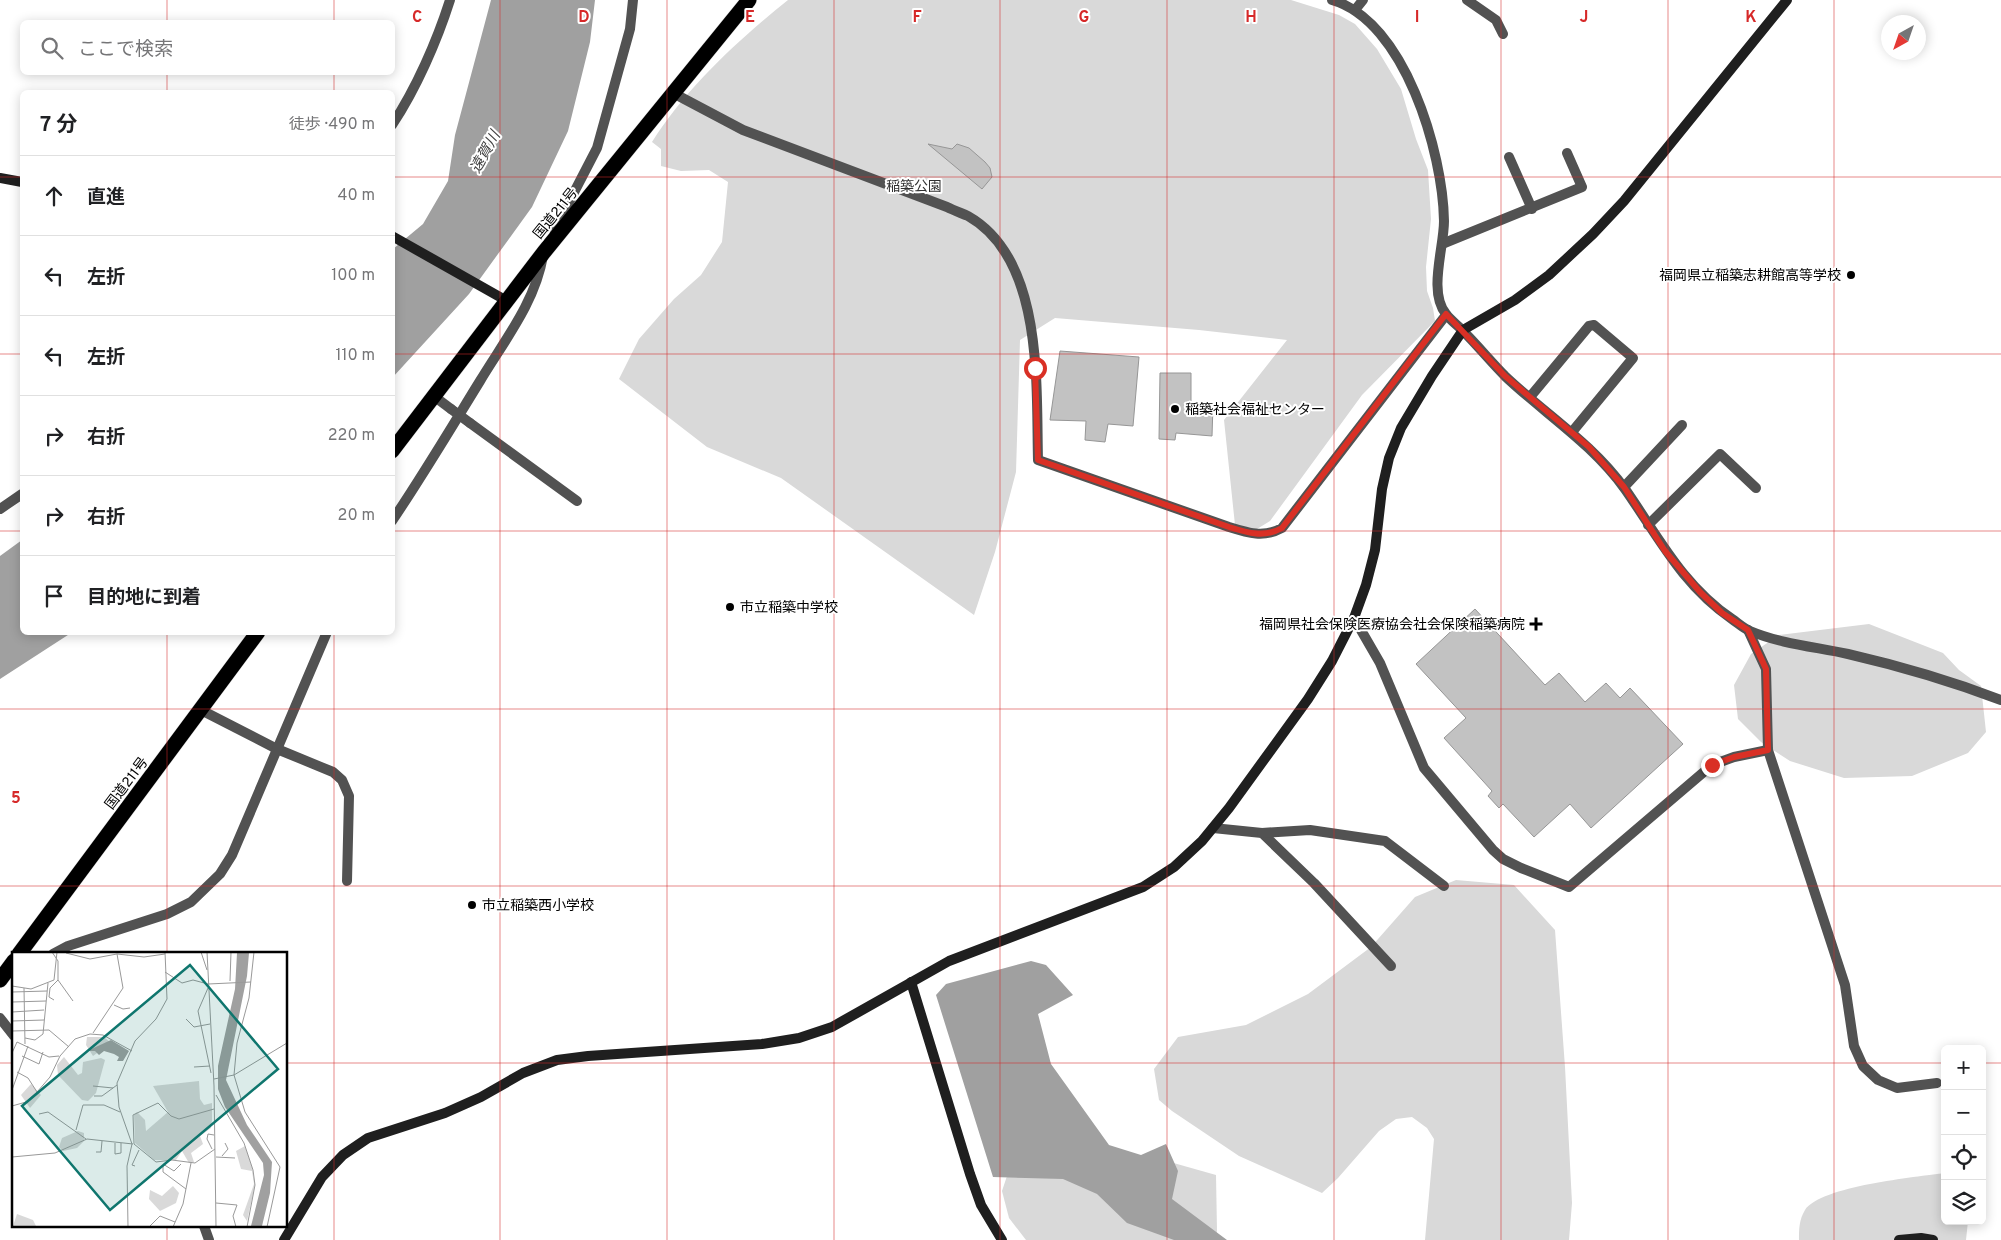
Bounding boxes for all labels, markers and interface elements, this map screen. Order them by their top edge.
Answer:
text: C [412,8,422,28]
text: D [578,8,590,28]
text: E [745,8,755,28]
text: F [912,8,922,28]
text: G [1079,8,1089,28]
text: H [1245,8,1257,28]
text: I [1415,8,1419,28]
text: J [1580,8,1588,28]
text: K [1745,8,1757,28]
north arrow [1881,15,1926,60]
search box [20,20,395,75]
icon: search [38,34,66,62]
text: ここで検索 [78,38,173,62]
text: 7 分 [40,112,78,139]
text: 徒歩 · 490 m [289,115,375,135]
water label: 遠賀川 [467,127,506,177]
park label: 稲築公園 [886,179,942,196]
icon: ahead [40,182,68,210]
street label: 国道211号 [530,185,582,243]
text: 直進 [87,186,125,210]
text: 40 m [337,186,375,206]
icon: left [40,262,68,290]
text: 左折 [87,266,125,290]
text: 100 m [331,266,375,286]
place label: 福岡県立稲築志耕館高等学校 [1659,267,1841,285]
marker: 福岡県立稲築志耕館高等学校 [1845,269,1857,281]
icon: left [40,342,68,370]
text: 左折 [87,346,125,370]
text: 110 m [335,346,375,366]
route start [1024,357,1047,380]
place label: 稲築社会福祉センター [1185,402,1325,419]
marker: 稲築社会福祉センター [1169,403,1181,415]
icon: right [40,422,68,450]
text: 右折 [87,426,125,450]
text: 220 m [328,426,375,446]
icon: right [40,502,68,530]
text: 右折 [87,506,125,530]
text: 20 m [338,506,375,526]
icon: arrive [40,582,68,610]
text: 目的地に到着 [87,586,201,610]
place label: 市立稲築中学校 [740,600,838,617]
marker: 市立稲築中学校 [724,601,736,613]
place label: 福岡県社会保険医療協会社会保険稲築病院 [1259,616,1525,634]
marker: 福岡県社会保険医療協会社会保険稲築病院 [1529,617,1543,631]
street label: 国道211号 [102,754,152,813]
route end [1701,754,1724,777]
text: 5 [11,789,21,809]
place label: 市立稲築西小学校 [482,898,594,915]
marker: 市立稲築西小学校 [466,899,478,911]
inset map [12,952,288,1228]
map controls [1941,1045,1986,1225]
button: + [1941,1045,1986,1090]
button: − [1941,1090,1986,1135]
button: locate [1941,1135,1986,1180]
button: layers [1941,1180,1986,1225]

